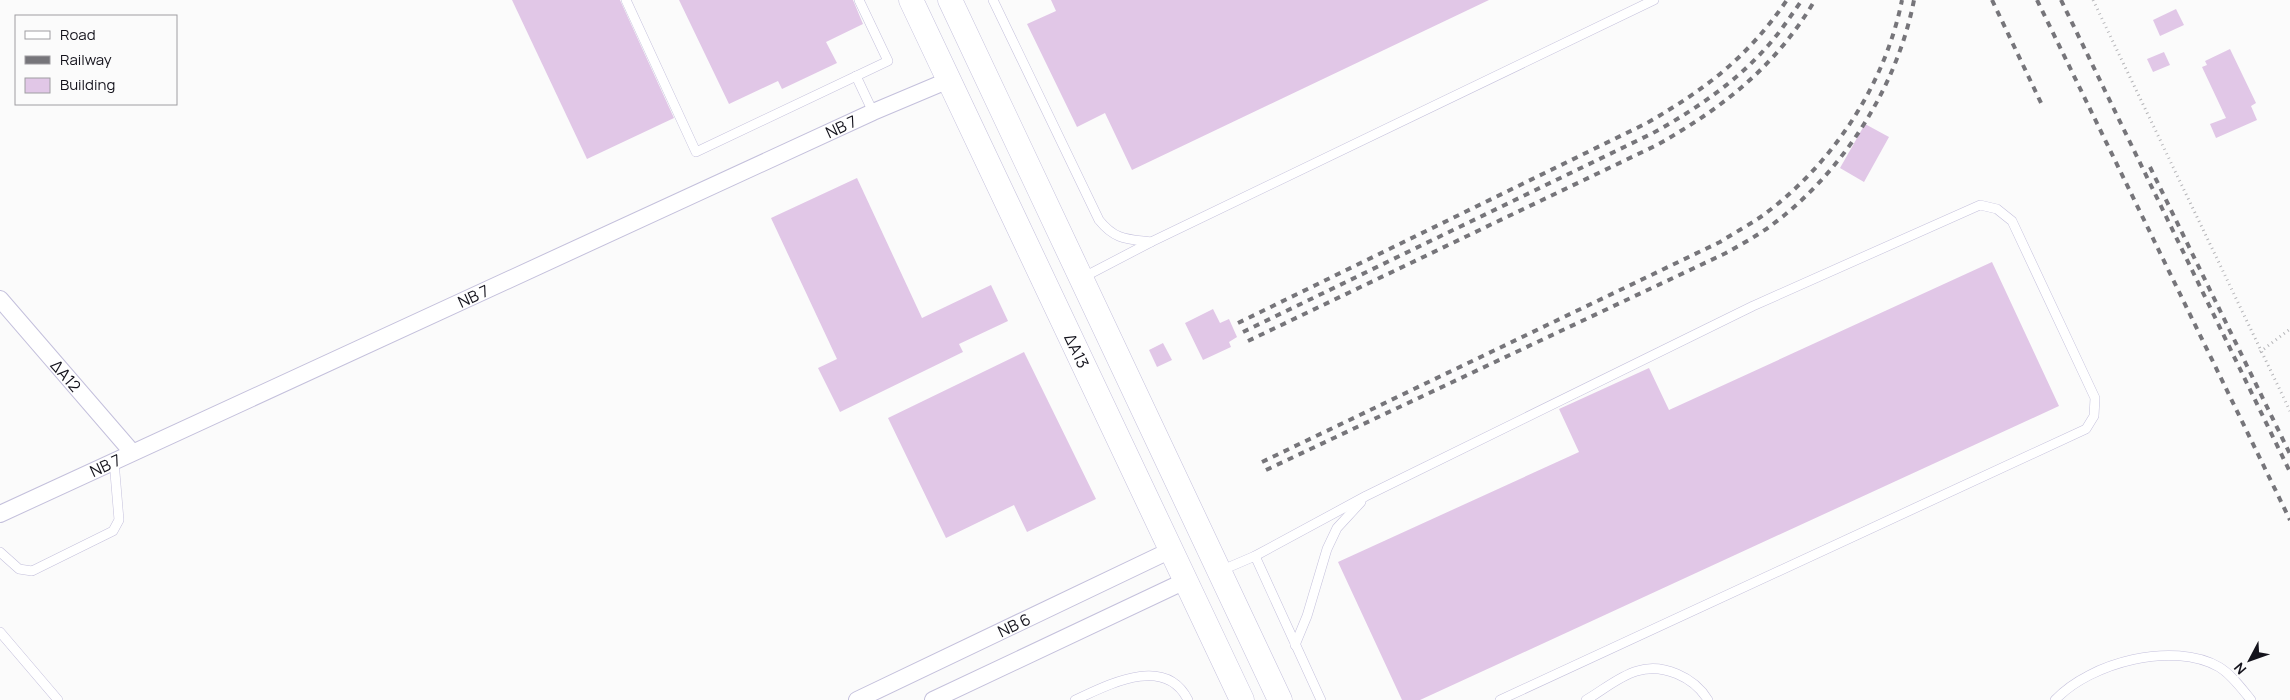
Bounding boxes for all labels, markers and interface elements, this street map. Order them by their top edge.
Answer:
legend [15,15,178,105]
text: Road [60,24,96,45]
text: Railway [60,49,112,70]
text: Building [60,74,115,95]
street label: ΝΒ 7 [822,110,860,143]
street label: ΝΒ 7 [454,279,492,313]
street label: ΔΑ13 [1059,330,1094,372]
street label: ΔΑ12 [46,355,86,396]
street label: ΝΒ 7 [86,449,125,482]
street label: ΝΒ 6 [994,608,1034,642]
north arrow [2225,635,2275,685]
text: N [2229,659,2250,679]

